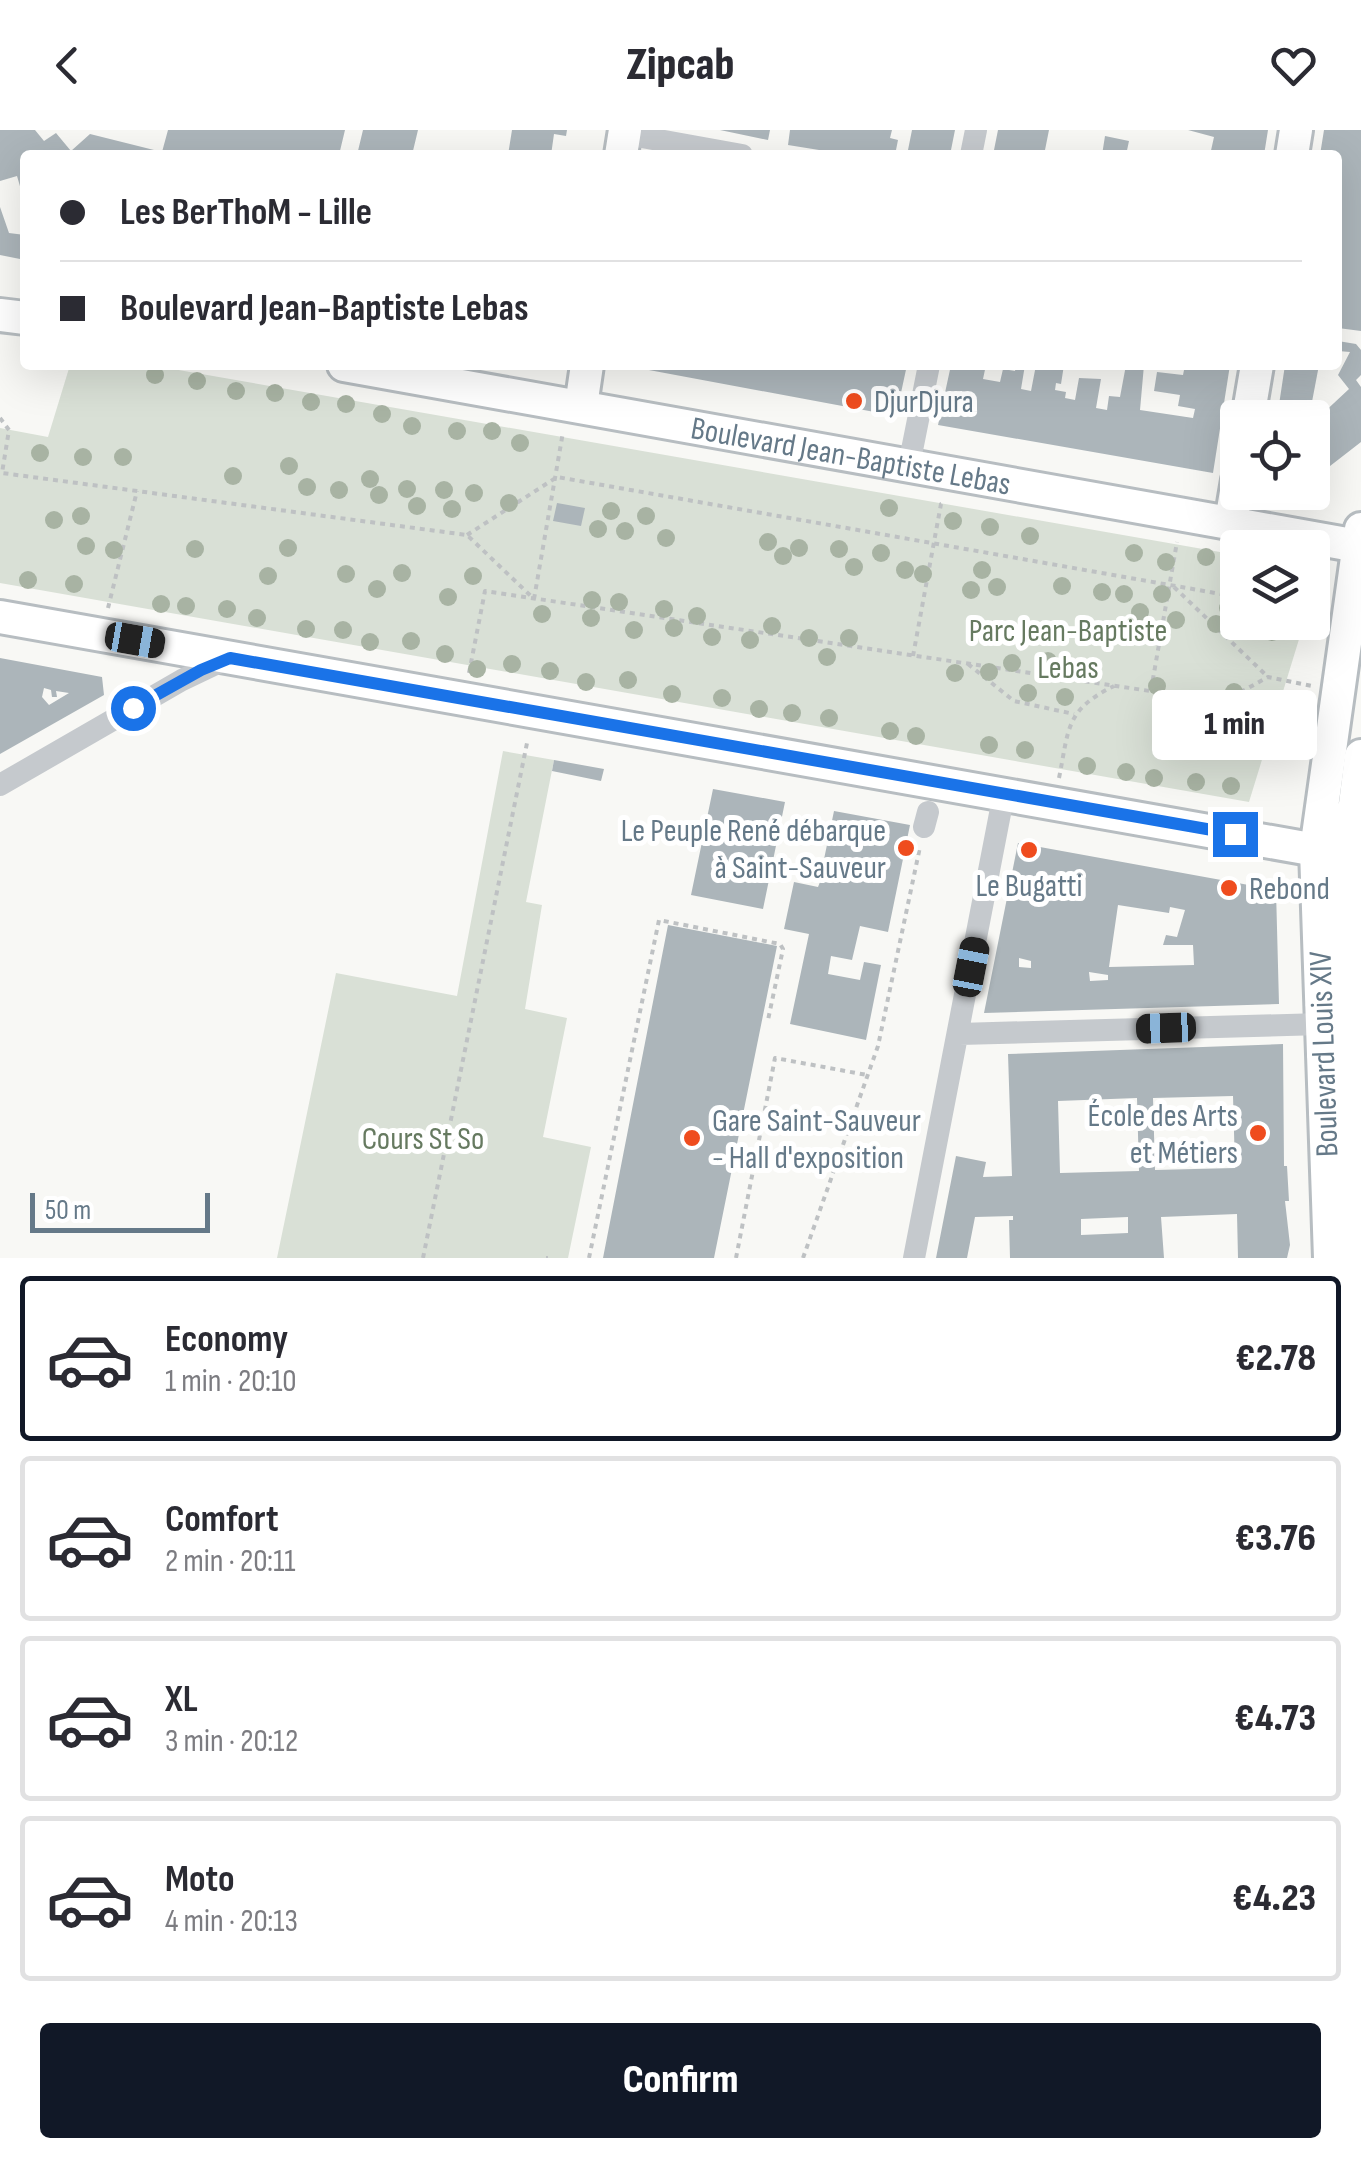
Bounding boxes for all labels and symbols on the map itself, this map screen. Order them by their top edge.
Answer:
place label: DjurDjura [874,383,974,422]
marker: DjurDjura [843,390,865,412]
street label: Boulevard Jean-Baptiste Lebas [688,409,1014,505]
park label: Parc Jean-Baptiste Lebas [969,612,1167,688]
car [103,620,167,660]
route start [111,686,156,731]
callout: 1 min [1152,689,1318,759]
place label: Le Peuple René débarque à Saint-Sauveur [621,812,886,888]
route end [1213,812,1258,857]
marker: Le Peuple René débarque à Saint-Sauveur [895,837,917,859]
marker: Le Bugatti [1018,839,1040,861]
place label: Le Bugatti [975,867,1083,906]
place label: Rebond [1249,870,1330,909]
marker: Rebond [1218,877,1240,899]
car [951,935,991,999]
street label: Boulevard Louis XIV [1301,950,1348,1157]
car [1135,1012,1197,1044]
place label: École des Arts et Métiers [1087,1097,1238,1173]
place label: Gare Saint-Sauveur - Hall d'exposition [712,1102,921,1178]
park label: Cours St So [362,1120,484,1159]
marker: École des Arts et Métiers [1247,1122,1269,1144]
marker: Gare Saint-Sauveur - Hall d'exposition [681,1127,703,1149]
scale bar [30,1188,210,1232]

